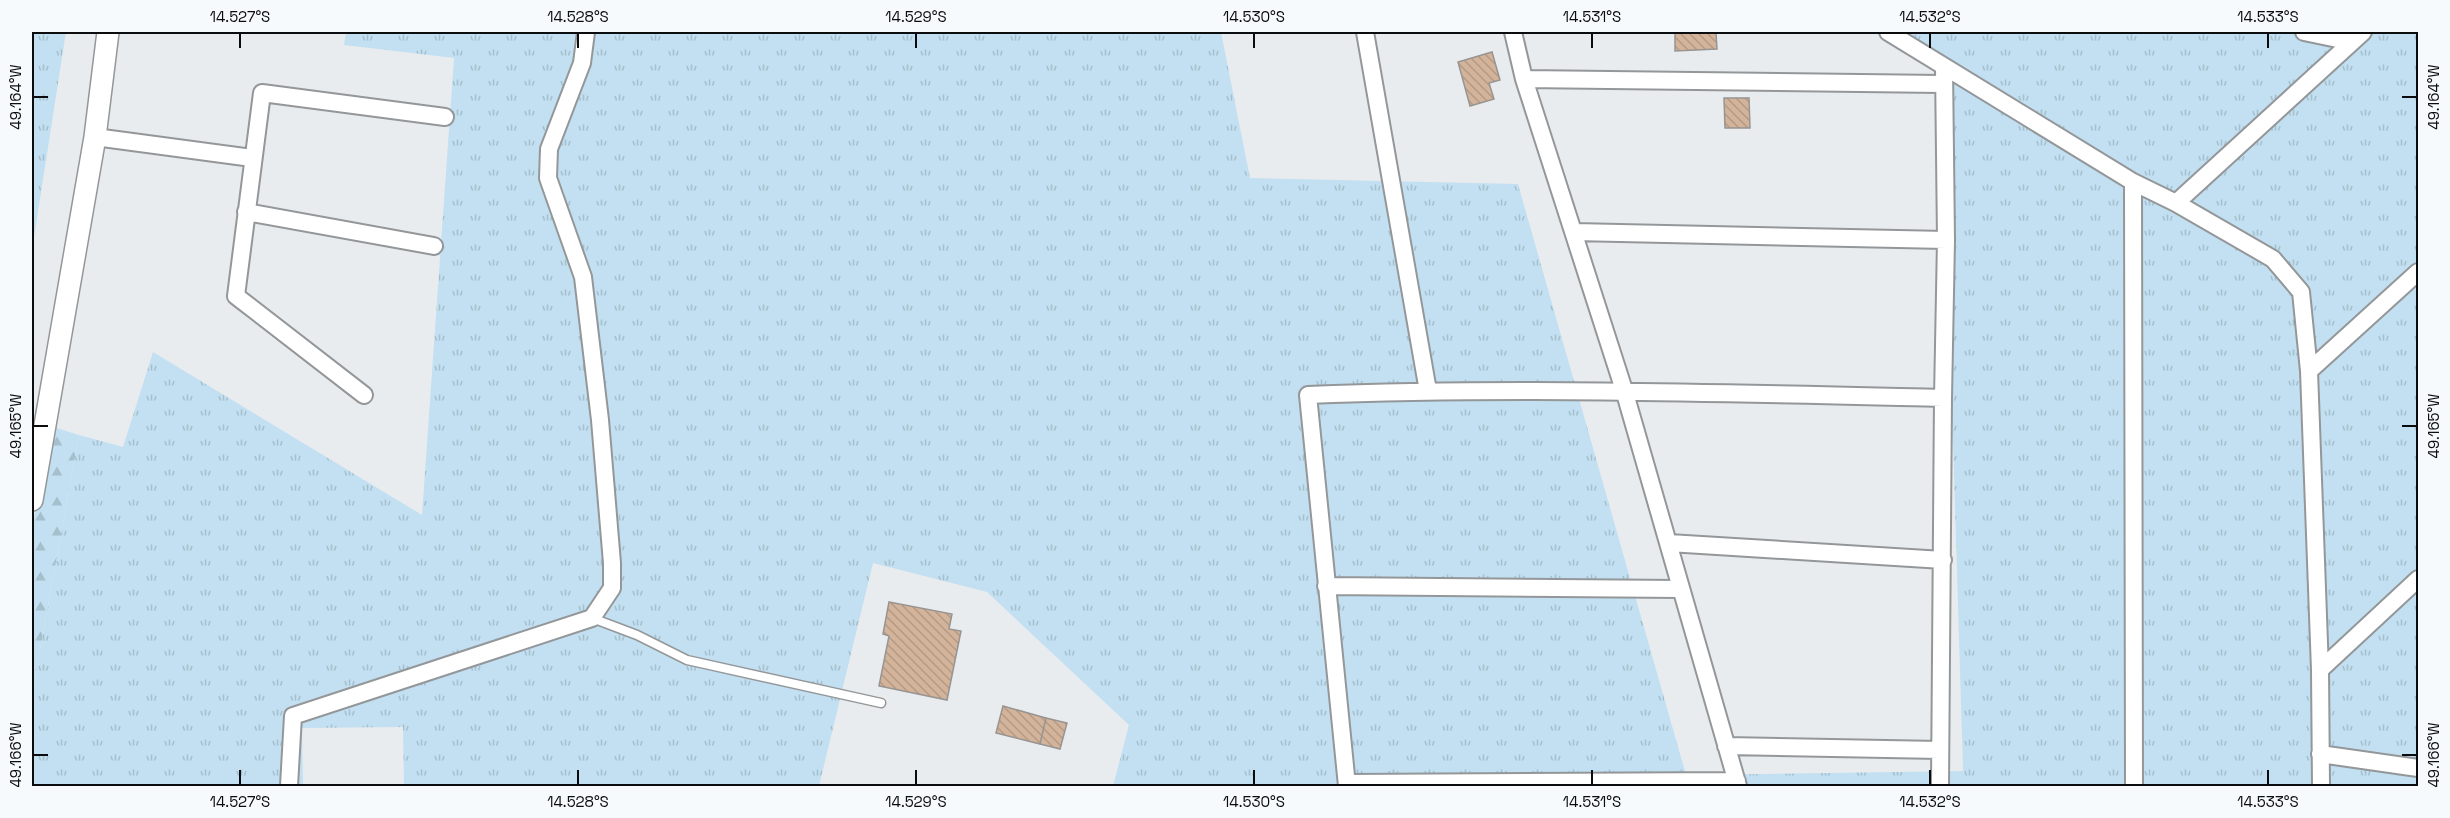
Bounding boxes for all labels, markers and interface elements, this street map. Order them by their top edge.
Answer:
text: 14.527°S [210,7,270,26]
text: 14.528°S [547,7,609,26]
text: 14.529°S [885,7,947,26]
text: 14.530°S [1223,7,1285,26]
text: 14.531°S [1563,7,1621,26]
text: 14.532°S [1899,7,1961,26]
text: 14.533°S [2237,7,2299,26]
text: 49.164°W [6,64,25,130]
text: 49.164°W [2424,64,2443,130]
text: 49.165°W [6,394,25,458]
text: 49.165°W [2424,394,2443,458]
text: 49.166°W [6,722,25,788]
text: 49.166°W [2424,722,2443,788]
text: 14.527°S [210,792,270,811]
text: 14.528°S [547,792,609,811]
text: 14.529°S [885,792,947,811]
text: 14.530°S [1223,792,1285,811]
text: 14.531°S [1563,792,1621,811]
text: 14.532°S [1899,792,1961,811]
text: 14.533°S [2237,792,2299,811]

